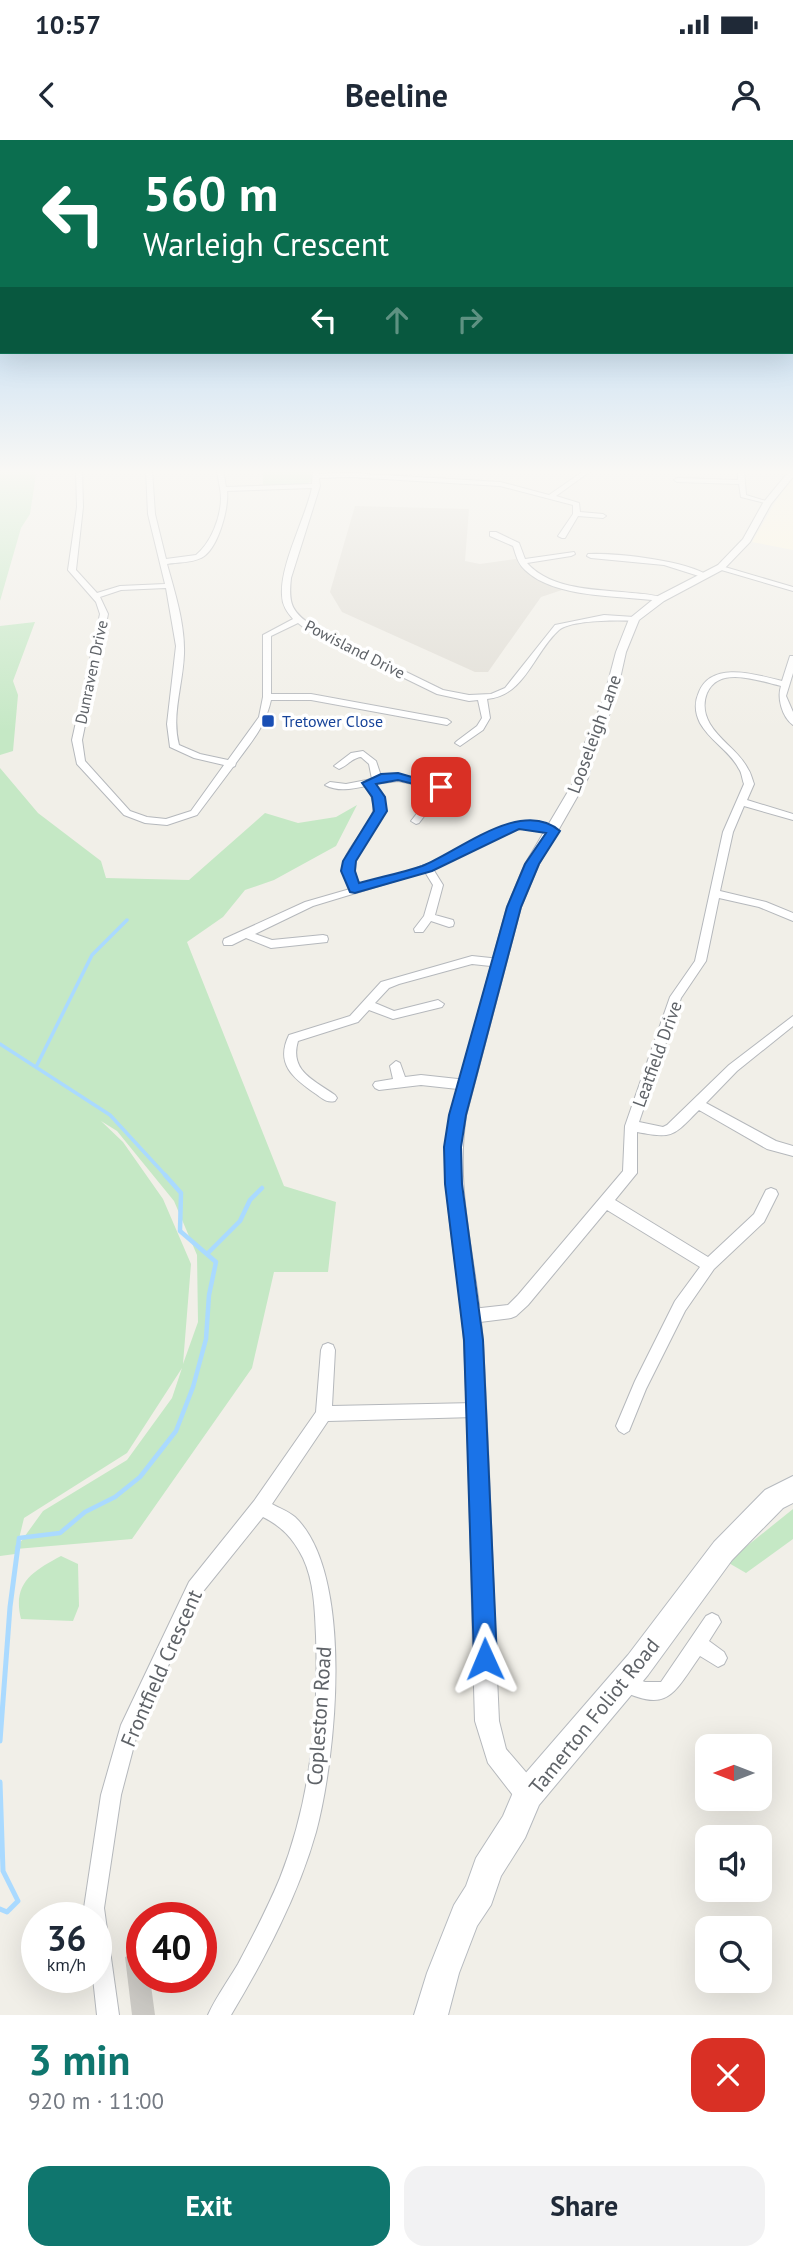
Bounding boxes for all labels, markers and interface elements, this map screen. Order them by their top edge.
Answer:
text: 10:57 [35,8,101,41]
text: Beeline [345,74,448,116]
icon: back [28,76,66,114]
icon: person [727,76,765,114]
text: 560 m [143,161,278,225]
icon: left [28,168,119,259]
text: Warleigh Crescent [143,223,389,265]
icon: left [305,301,343,339]
icon: ahead [378,301,416,339]
icon: right [451,301,489,339]
street label: Powisland Drive [302,615,408,683]
street label: Dunraven Drive [70,618,112,726]
street label: Looseleigh Lane [562,671,626,797]
place label: Tretower Close [282,711,383,731]
marker: Tretower Close [260,713,276,729]
pin [411,757,471,817]
icon: arrive [422,768,460,806]
street label: Leatfield Drive [627,998,687,1110]
street label: Frontfield Crescent [114,1585,208,1751]
position arrow [448,1622,522,1696]
street label: Tamerton Foliot Road [523,1633,665,1799]
street label: Copleston Road [301,1646,337,1786]
north arrow [695,1734,772,1811]
map controls [695,1734,772,1993]
button: sound [695,1825,772,1902]
speed limit sign: 40 [126,1902,217,1993]
text: 36 [47,1915,86,1961]
button: search [695,1916,772,1993]
text: km/h [47,1953,86,1976]
text: 3 min [28,2032,130,2087]
button: close [691,2038,765,2112]
text: 920 m · 11:00 [28,2086,164,2115]
button: Exit [28,2166,390,2246]
button: Share [404,2166,765,2246]

